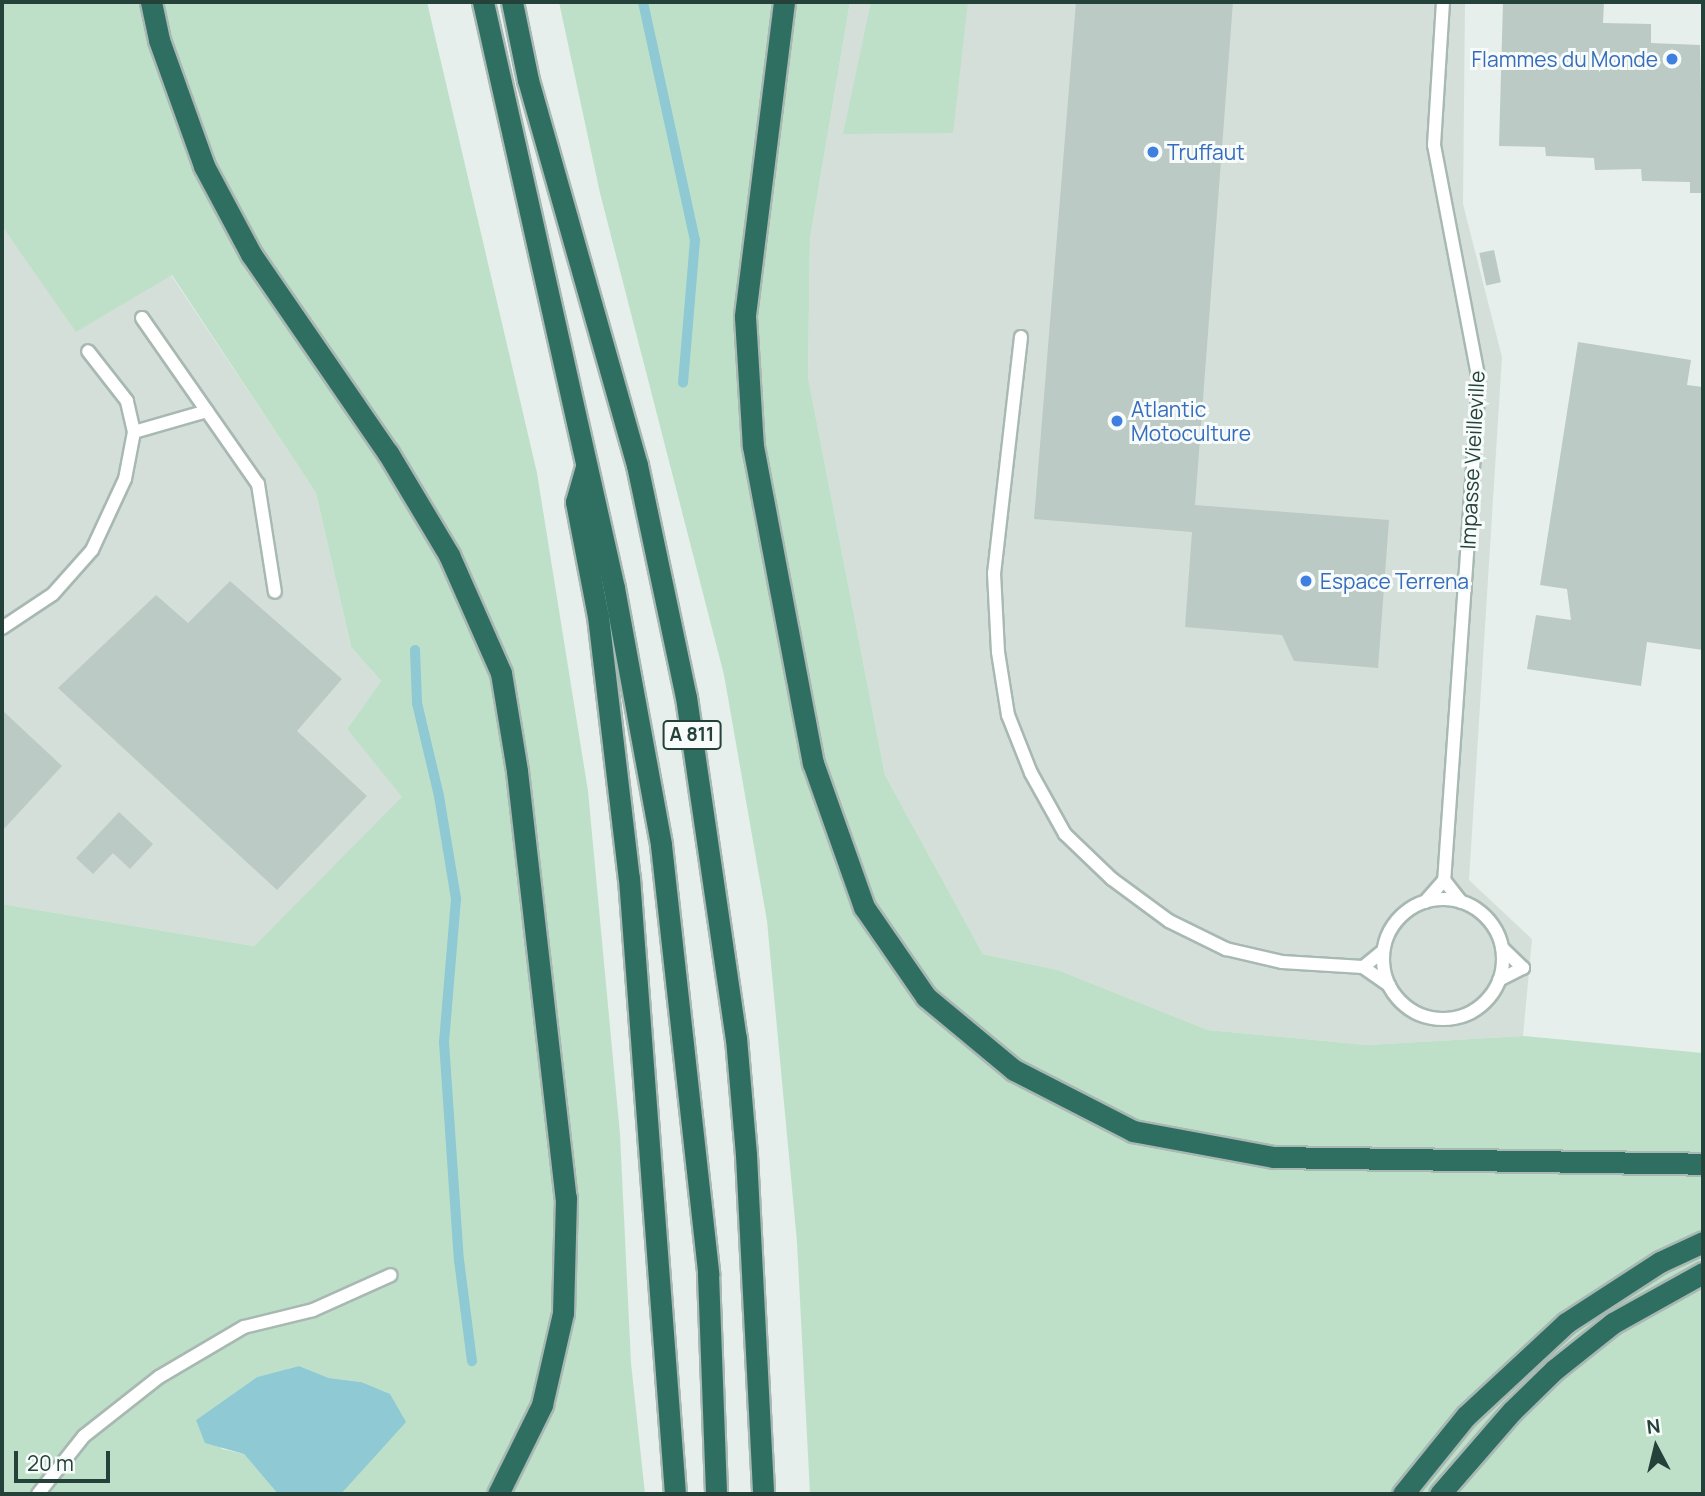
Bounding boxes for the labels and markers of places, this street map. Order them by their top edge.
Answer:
place label: Flammes du Monde [1472,46,1658,72]
marker: Flammes du Monde [1664,51,1680,67]
place label: Truffaut [1167,139,1245,165]
marker: Truffaut [1145,144,1161,160]
place label: Atlantic Motoculture [1131,396,1251,446]
marker: Atlantic Motoculture [1109,413,1125,429]
place label: Espace Terrena [1320,568,1469,594]
marker: Espace Terrena [1298,573,1314,589]

